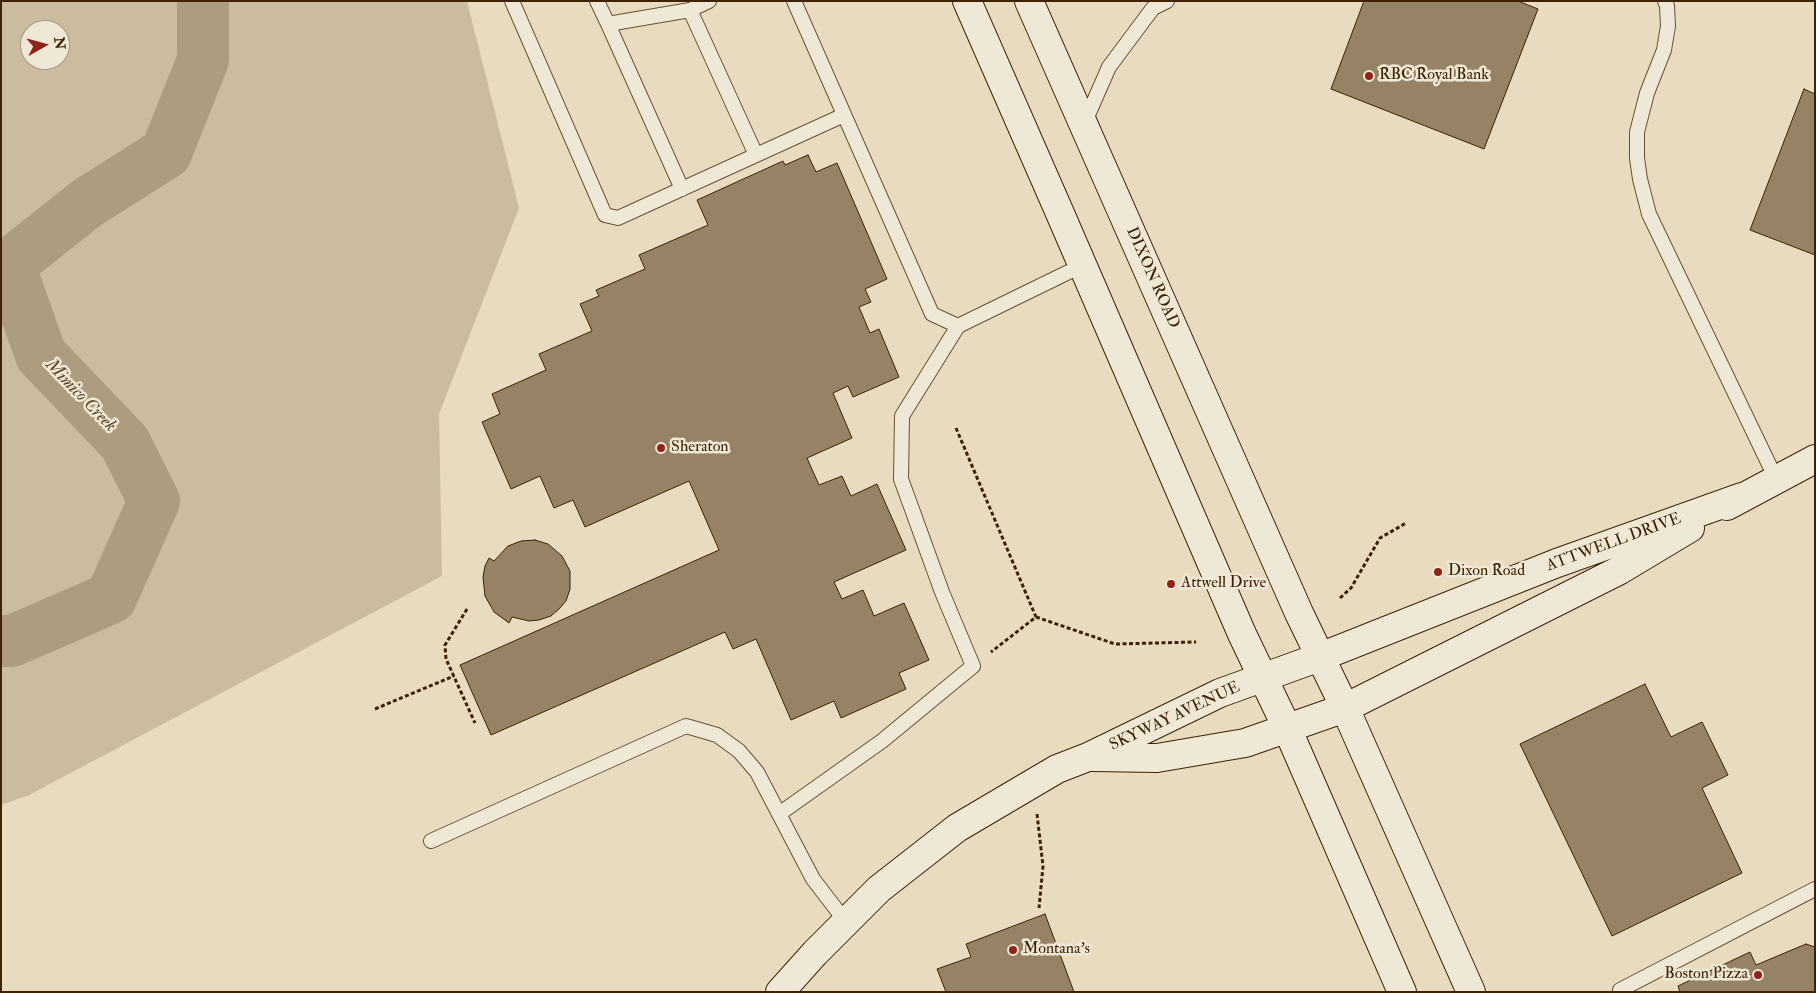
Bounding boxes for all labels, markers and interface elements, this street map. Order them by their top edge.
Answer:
north arrow [20,20,70,70]
text: N [50,36,69,50]
place label: RBC Royal Bank [1379,66,1489,86]
marker: RBC Royal Bank [1363,70,1375,82]
street label: DIXON ROAD [1121,224,1183,332]
water label: Mimico Creek [40,355,120,437]
place label: Sheraton [671,438,729,458]
marker: Sheraton [655,442,667,454]
street label: ATTWELL DRIVE [1544,510,1684,576]
place label: Dixon Road [1448,562,1525,582]
marker: Dixon Road [1432,566,1444,578]
place label: Attwell Drive [1181,574,1266,594]
marker: Attwell Drive [1165,578,1177,590]
street label: SKYWAY AVENUE [1107,678,1243,756]
place label: Montana's [1023,940,1090,960]
marker: Montana's [1007,944,1019,956]
place label: Boston Pizza [1664,965,1748,985]
marker: Boston Pizza [1752,969,1764,981]

